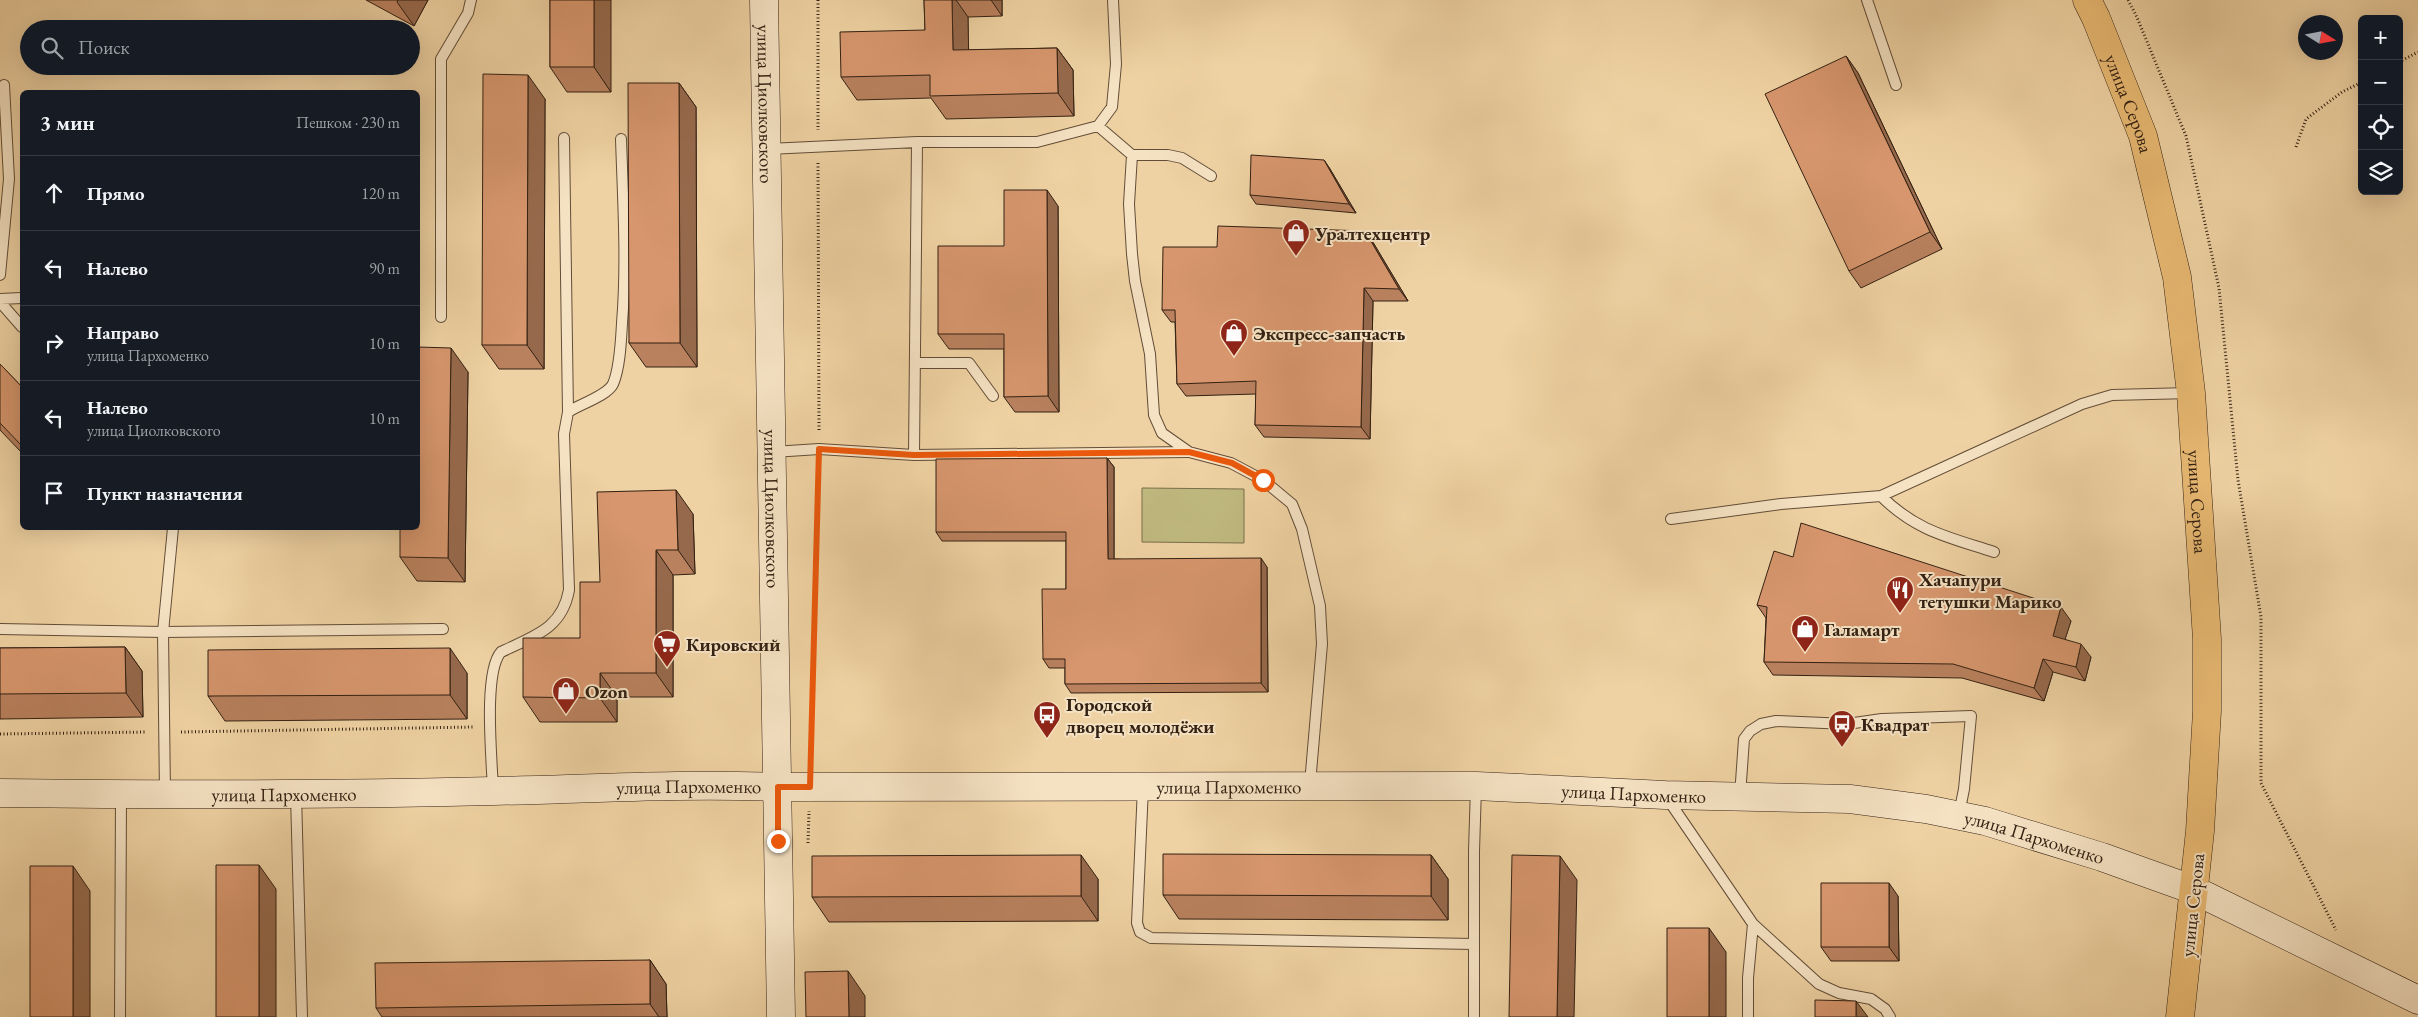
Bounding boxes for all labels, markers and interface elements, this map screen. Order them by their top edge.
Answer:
north arrow [2298,15,2343,60]
map controls [2358,15,2403,195]
button: + [2358,15,2403,60]
search box [20,20,420,75]
street label: улица Циолковского [751,24,779,184]
icon: search [38,34,66,62]
text: Поиск [78,35,130,60]
street label: улица Серова [2099,51,2159,156]
button: − [2358,60,2403,105]
button: locate [2358,105,2403,150]
text: 3 мин [40,109,95,136]
text: Пешком · 230 m [296,112,400,133]
button: layers [2358,150,2403,195]
icon: ahead [40,179,68,207]
text: Прямо [87,181,145,206]
text: 120 m [361,183,400,204]
shop icon: Уралтехцентр [1281,218,1311,257]
place label: Уралтехцентр [1314,221,1431,246]
icon: left [40,254,68,282]
text: Налево [87,256,148,281]
text: 90 m [369,258,400,279]
shop icon: Экспресс-запчасть [1219,318,1249,357]
text: Направо [87,320,159,345]
place label: Экспресс-запчасть [1253,321,1405,346]
icon: right [40,329,68,357]
text: 10 m [369,333,400,354]
text: улица Пархоменко [87,345,209,366]
text: Налево [87,395,148,420]
icon: left [40,404,68,432]
text: 10 m [369,408,400,429]
text: улица Циолковского [87,420,221,441]
street label: улица Циолковского [758,429,786,589]
street label: улица Серова [2182,449,2213,555]
route start [1252,469,1275,492]
icon: arrive [40,479,68,507]
text: Пункт назначения [87,481,243,506]
place label: Хачапури тетушки Марико [1918,567,2062,614]
restaurant icon: Хачапури тетушки Марико [1885,575,1915,614]
shop icon: Галамарт [1790,614,1820,653]
place label: Галамарт [1824,617,1900,642]
supermarket icon: Кировский [652,629,682,668]
place label: Кировский [686,632,780,657]
shop icon: Ozon [551,676,581,715]
place label: Ozon [585,679,628,704]
place label: Городской дворец молодёжи [1066,692,1214,739]
bus stop icon: Городской дворец молодёжи [1032,700,1062,739]
bus stop icon: Квадрат [1827,709,1857,748]
place label: Квадрат [1861,712,1929,737]
street label: улица Пархоменко [616,774,762,800]
street label: улица Пархоменко [1156,774,1301,799]
street label: улица Пархоменко [1561,778,1706,809]
street label: улица Пархоменко [211,781,357,807]
street label: улица Пархоменко [1962,805,2107,870]
route end [767,830,790,853]
street label: улица Серова [2175,852,2210,958]

